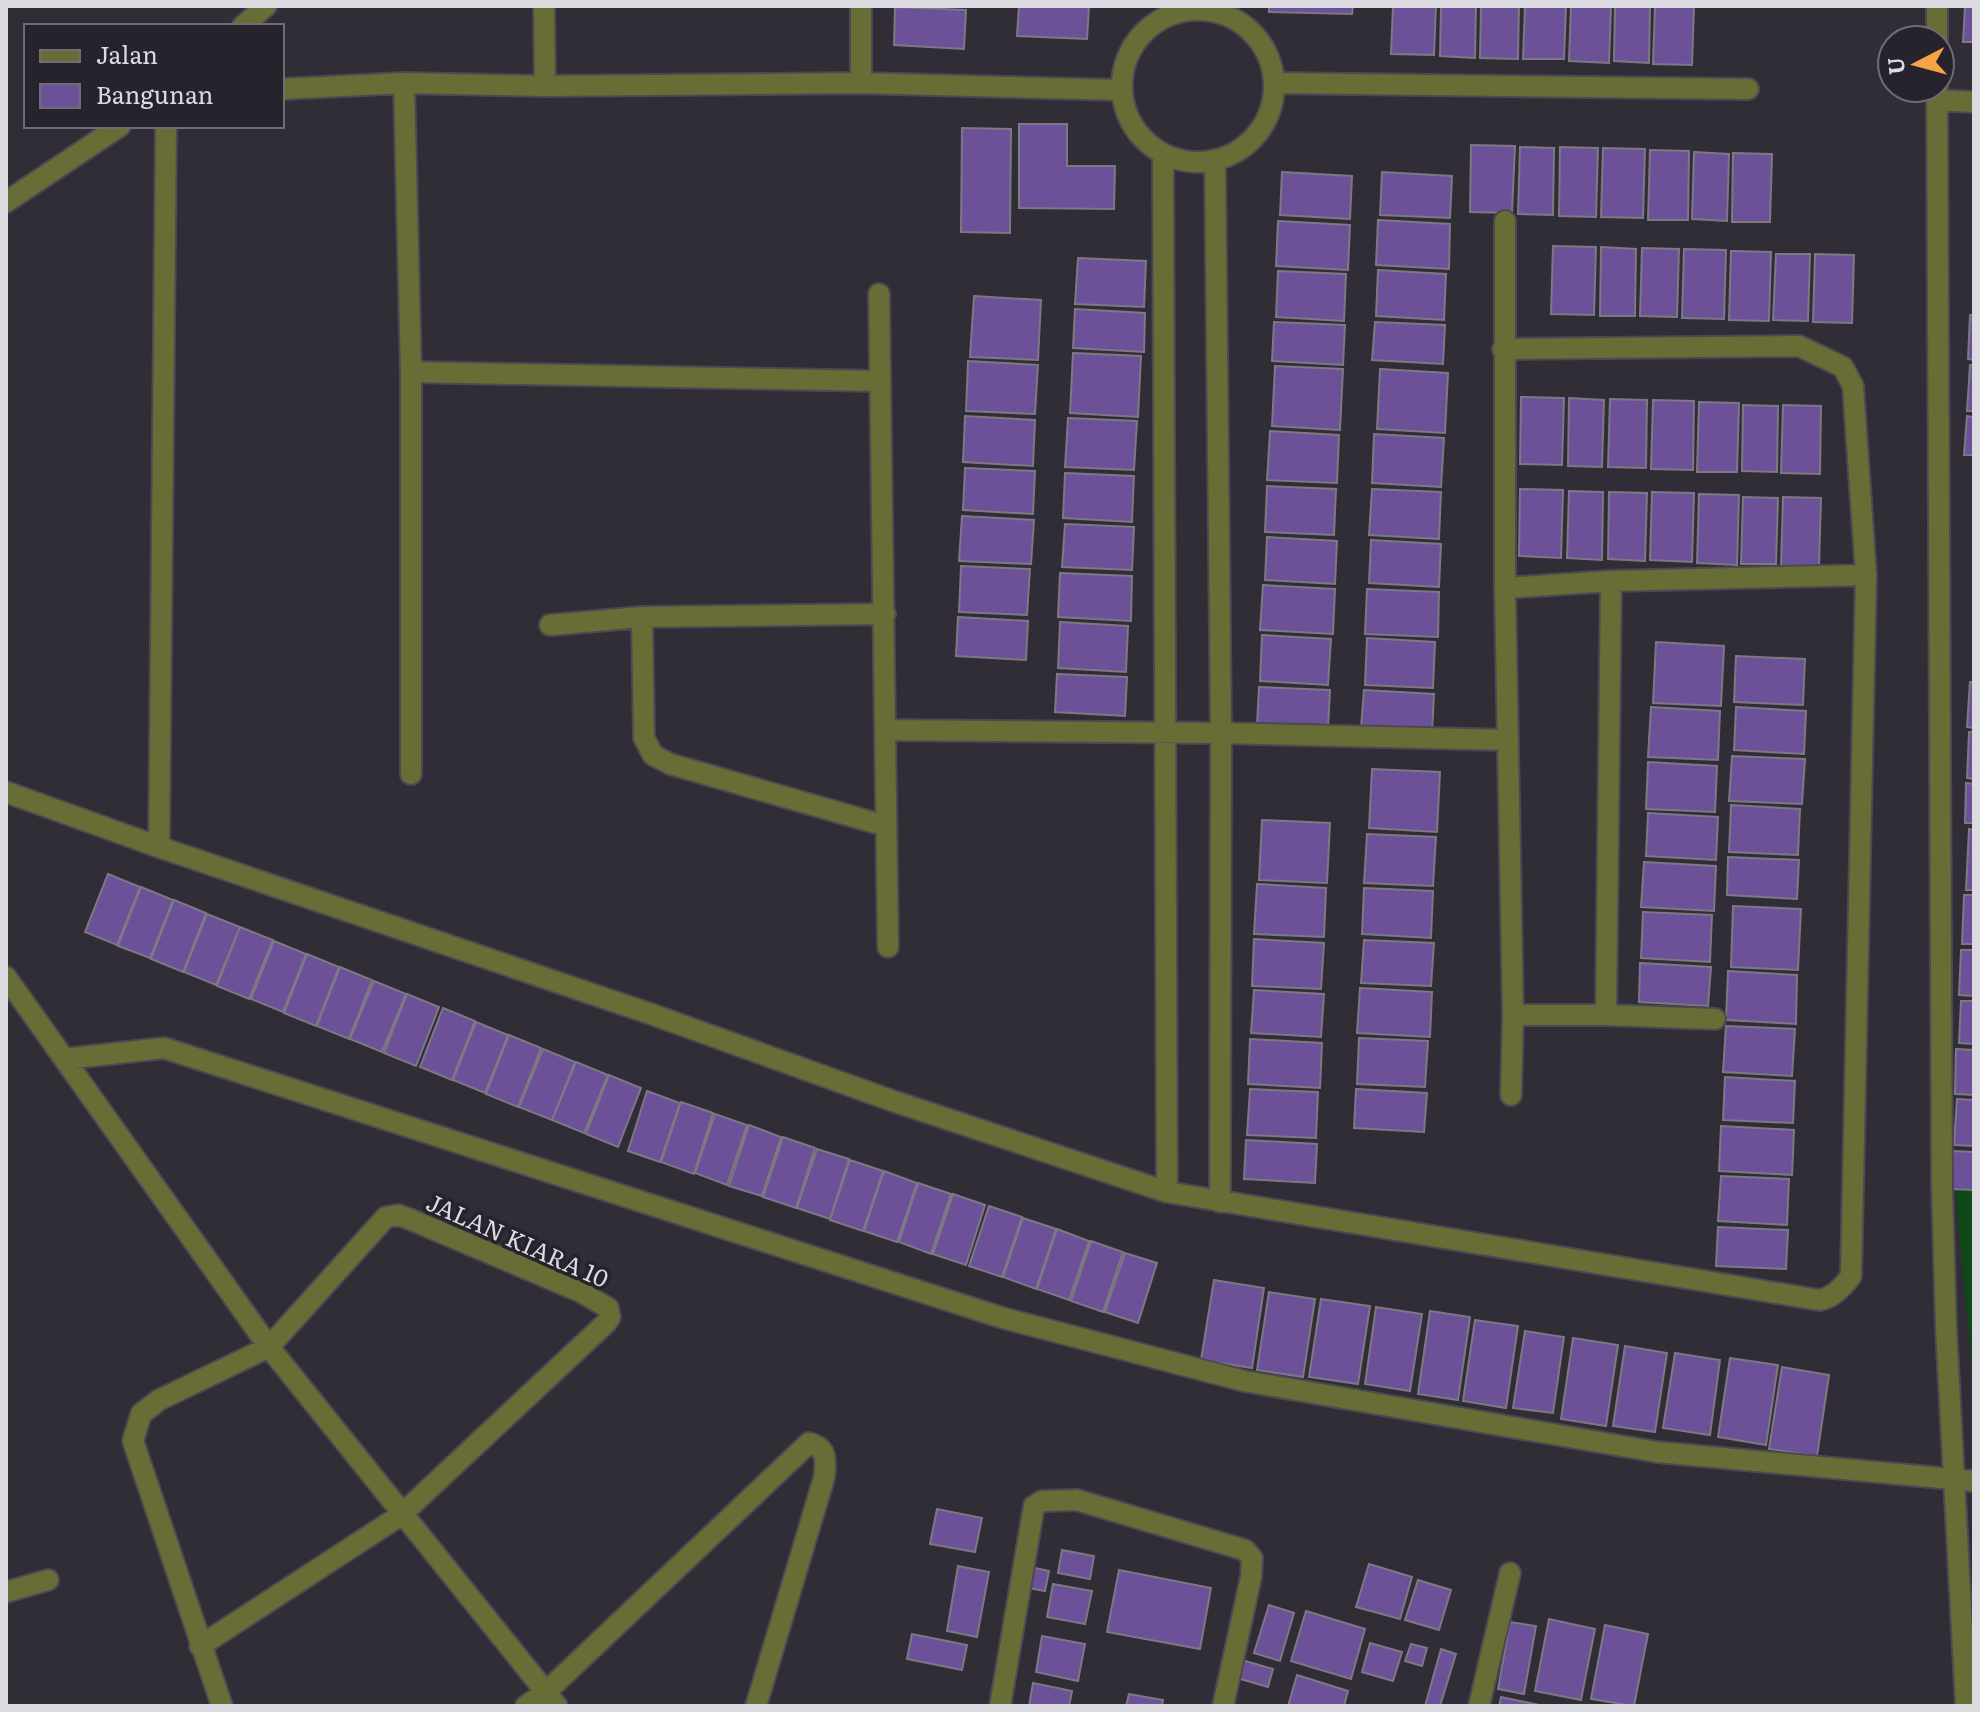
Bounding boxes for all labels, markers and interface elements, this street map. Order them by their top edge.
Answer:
legend [24,24,284,128]
north arrow [1876,24,1956,104]
text: Jalan [96,36,158,71]
text: U [1877,56,1912,77]
text: Bangunan [96,76,214,111]
street label: JALAN KIARA 10 [421,1183,615,1295]

